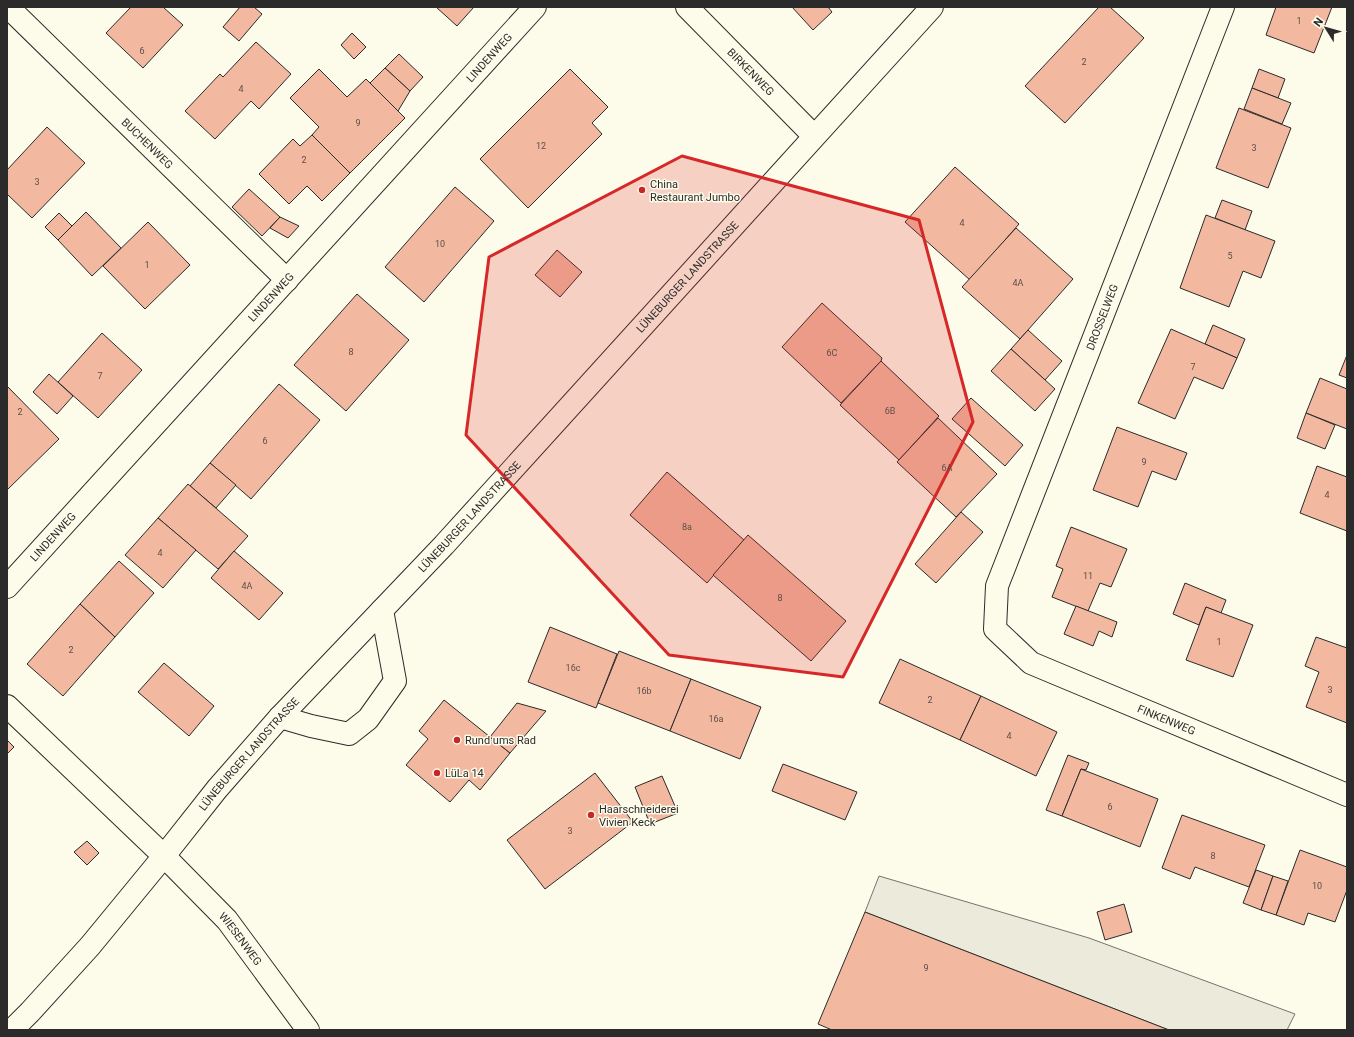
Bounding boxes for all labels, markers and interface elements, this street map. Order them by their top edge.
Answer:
north arrow [1306,8,1346,48]
text: N [1311,15,1326,29]
house number: 1 [1296,16,1302,26]
street label: LINDENWEG [464,31,515,85]
house number: 6 [139,46,145,56]
street label: BIRKENWEG [724,46,777,99]
house number: 2 [1081,57,1087,67]
house number: 4 [238,84,244,94]
street label: BUCHENWEG [119,116,175,172]
house number: 9 [355,118,361,128]
house number: 12 [536,141,546,151]
house number: 3 [1251,143,1257,153]
house number: 2 [301,155,307,165]
house number: 3 [34,177,40,187]
place label: China Restaurant Jumbo [650,178,740,204]
marker: China Restaurant Jumbo [637,185,647,195]
house number: 4 [959,218,965,228]
street label: LÜNEBURGER LANDSTRASSE [634,219,741,335]
house number: 10 [435,239,445,249]
house number: 5 [1227,251,1233,261]
house number: 1 [144,260,150,270]
street label: LINDENWEG [246,270,297,325]
house number: 4A [1013,278,1024,288]
street label: DROSSELWEG [1084,282,1121,352]
house number: 8 [348,347,354,357]
house number: 6C [827,348,838,358]
house number: 7 [1190,362,1196,372]
house number: 7 [97,371,103,381]
house number: 6B [885,406,896,416]
house number: 2 [17,407,23,417]
house number: 6 [262,436,268,446]
house number: 9 [1141,457,1147,467]
street label: LÜNEBURGER LANDSTRASSE [416,459,524,575]
house number: 6A [942,463,953,473]
house number: 4 [1324,490,1330,500]
street label: LINDENWEG [28,510,79,564]
house number: 8a [682,522,692,532]
house number: 4 [157,548,163,558]
house number: 11 [1083,571,1093,581]
house number: 4A [242,581,253,591]
house number: 8 [777,593,783,603]
house number: 1 [1216,637,1222,647]
house number: 2 [68,645,74,655]
house number: 16c [566,663,581,673]
house number: 3 [1327,685,1333,695]
house number: 16b [636,686,652,696]
street label: LÜNEBURGER LANDSTRASSE [197,695,302,813]
house number: 2 [927,695,933,705]
street label: FINKENWEG [1135,702,1197,738]
house number: 16a [708,714,724,724]
house number: 4 [1006,731,1012,741]
place label: Rund ums Rad [465,734,536,747]
marker: Rund ums Rad [452,735,462,745]
place label: LüLa 14 [445,767,484,780]
marker: LüLa 14 [432,768,442,778]
house number: 6 [1107,802,1113,812]
place label: Haarschneiderei Vivien Keck [599,803,679,829]
marker: Haarschneiderei Vivien Keck [586,810,596,820]
house number: 3 [567,826,573,836]
house number: 8 [1210,851,1216,861]
house number: 10 [1312,881,1322,891]
street label: WIESENWEG [216,910,264,968]
house number: 9 [923,963,929,973]

